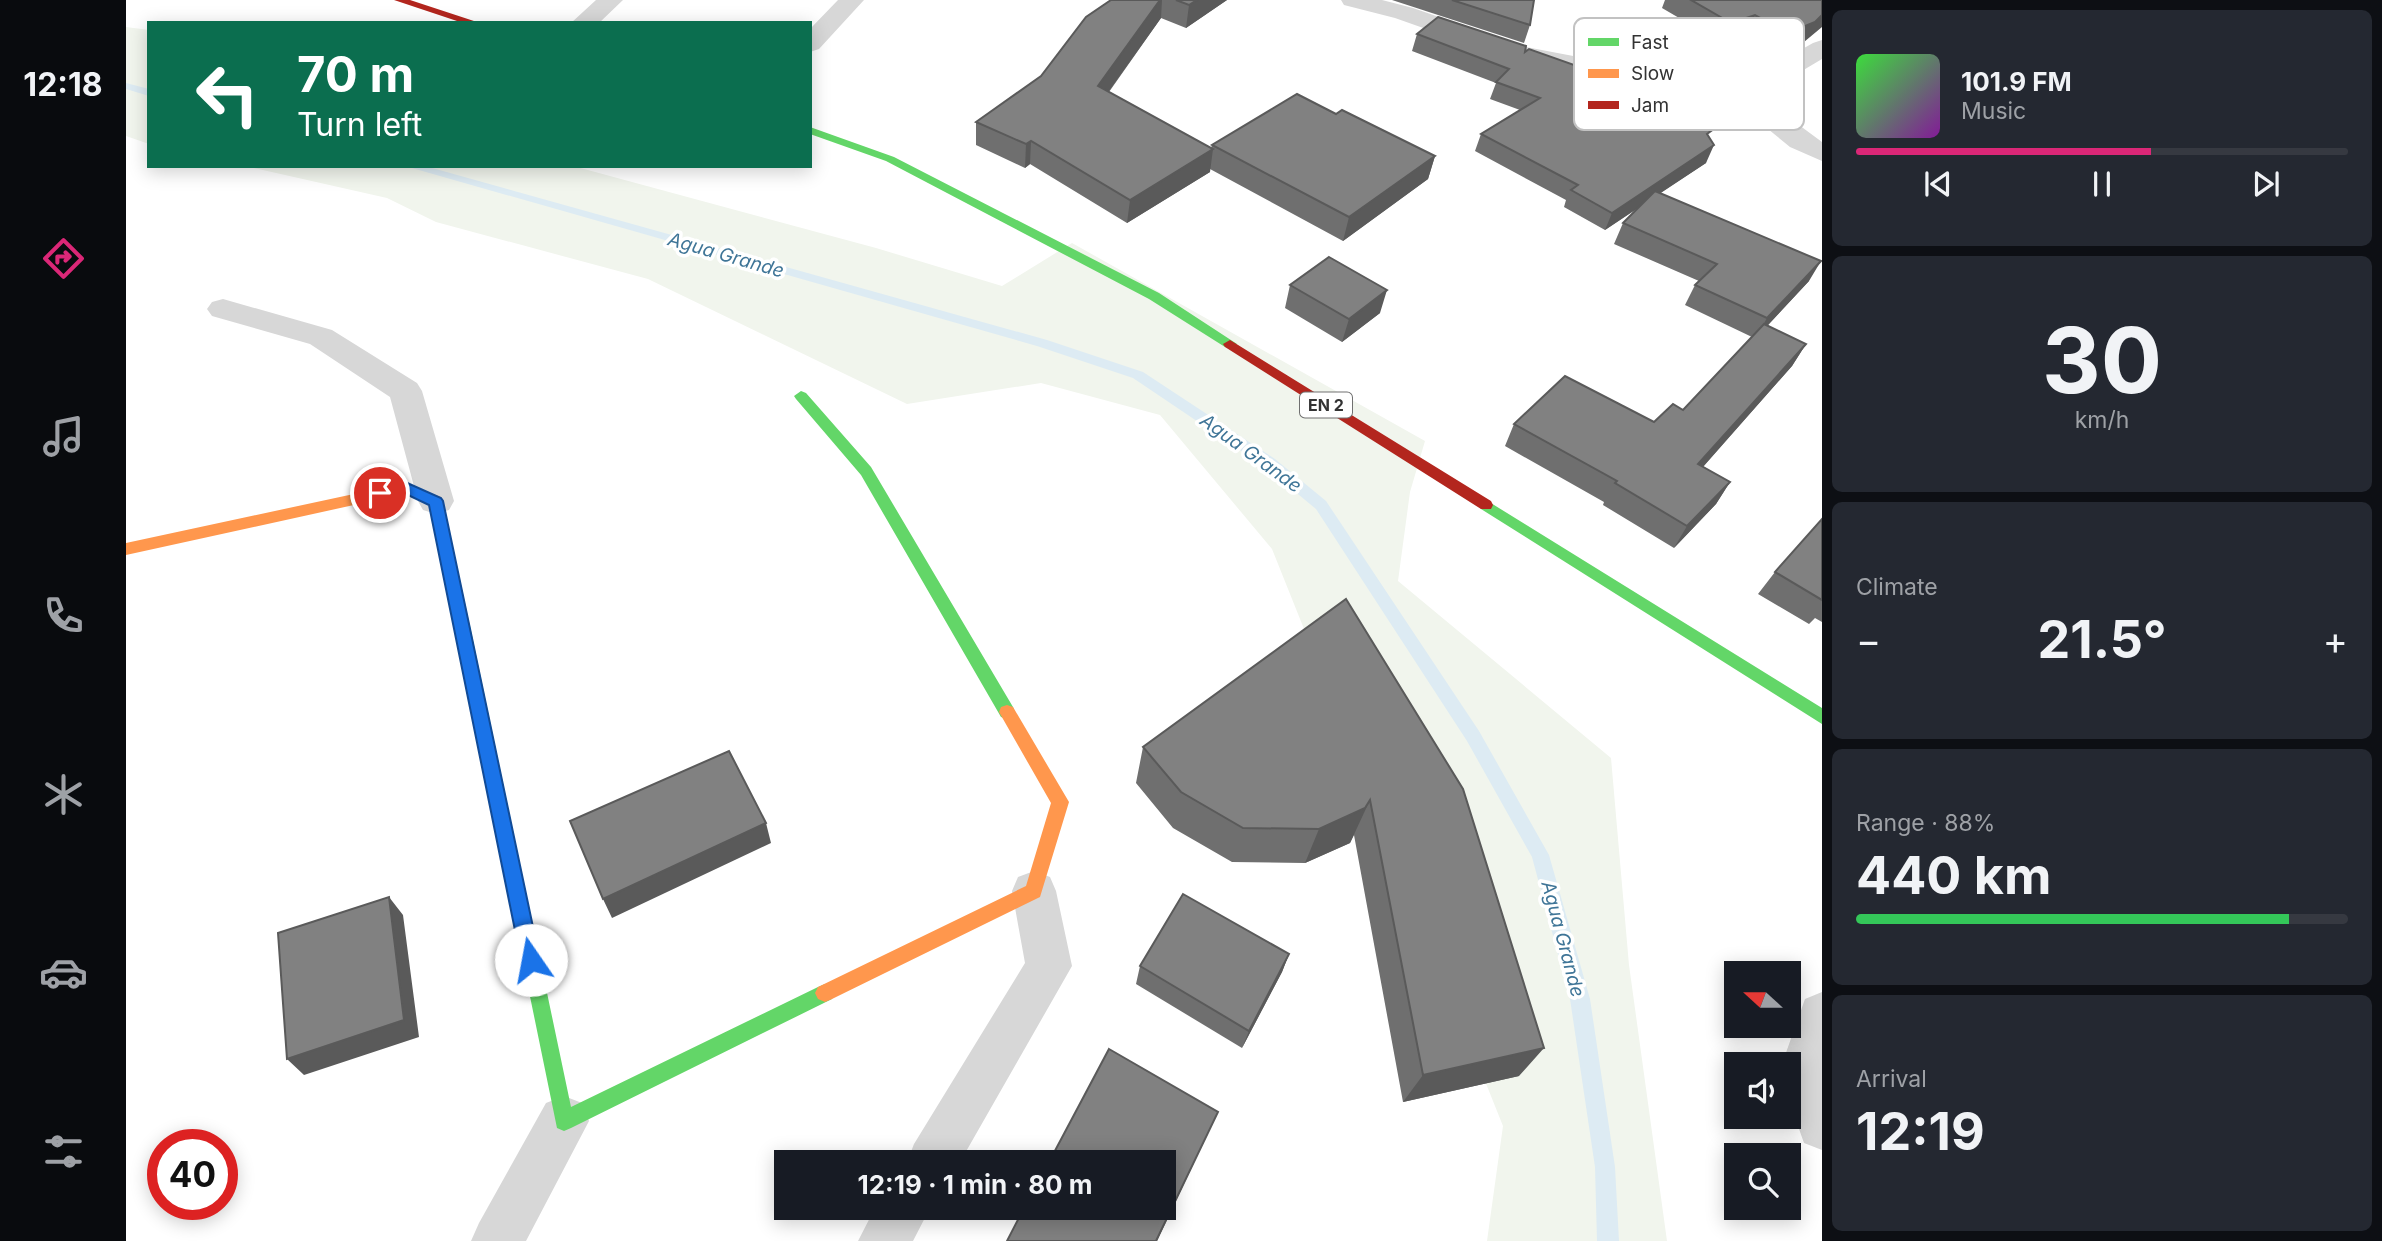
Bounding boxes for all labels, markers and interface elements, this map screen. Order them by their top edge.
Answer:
legend [1574,18,1804,130]
text: Fast [1631,31,1669,54]
text: 70 m [297,45,414,104]
icon: left [182,49,273,140]
text: Slow [1631,62,1674,85]
text: 12:18 [23,65,103,104]
text: 101.9 FM [1961,66,2072,97]
text: Jam [1631,94,1669,117]
text: Music [1961,97,2026,125]
text: Turn left [297,105,422,144]
icon: previous [1919,165,1957,203]
icon: pause [2083,165,2121,203]
icon: next [2247,165,2285,203]
water label: Agua Grande [664,227,787,283]
icon: directions [39,234,88,283]
text: 30 [2042,305,2162,415]
road number: EN 2 [1300,392,1352,418]
text: km/h [2075,406,2129,434]
water label: Agua Grande [1195,408,1306,497]
icon: music [39,412,88,461]
pin [350,463,410,523]
icon: arrive [361,474,399,512]
text: Climate [1856,573,1938,601]
icon: phone [39,591,88,640]
text: 21.5° [2037,608,2167,671]
text: − [1856,617,1881,663]
text: + [2323,617,2348,663]
icon: climate [39,770,88,819]
text: Range · 88% [1856,809,1995,837]
text: 440 km [1856,844,2051,907]
water label: Agua Grande [1536,877,1590,1000]
position arrow [494,923,568,997]
icon: car [39,948,88,997]
north arrow [1724,961,1801,1038]
map controls [1724,961,1801,1220]
button: sound [1724,1052,1801,1129]
text: Arrival [1856,1065,1927,1093]
text: 12:19 [1856,1100,1985,1163]
icon: filters [39,1127,88,1176]
speed limit sign: 40 [147,1129,238,1220]
button: search [1724,1143,1801,1220]
text: 12:19 · 1 min · 80 m [857,1169,1093,1200]

